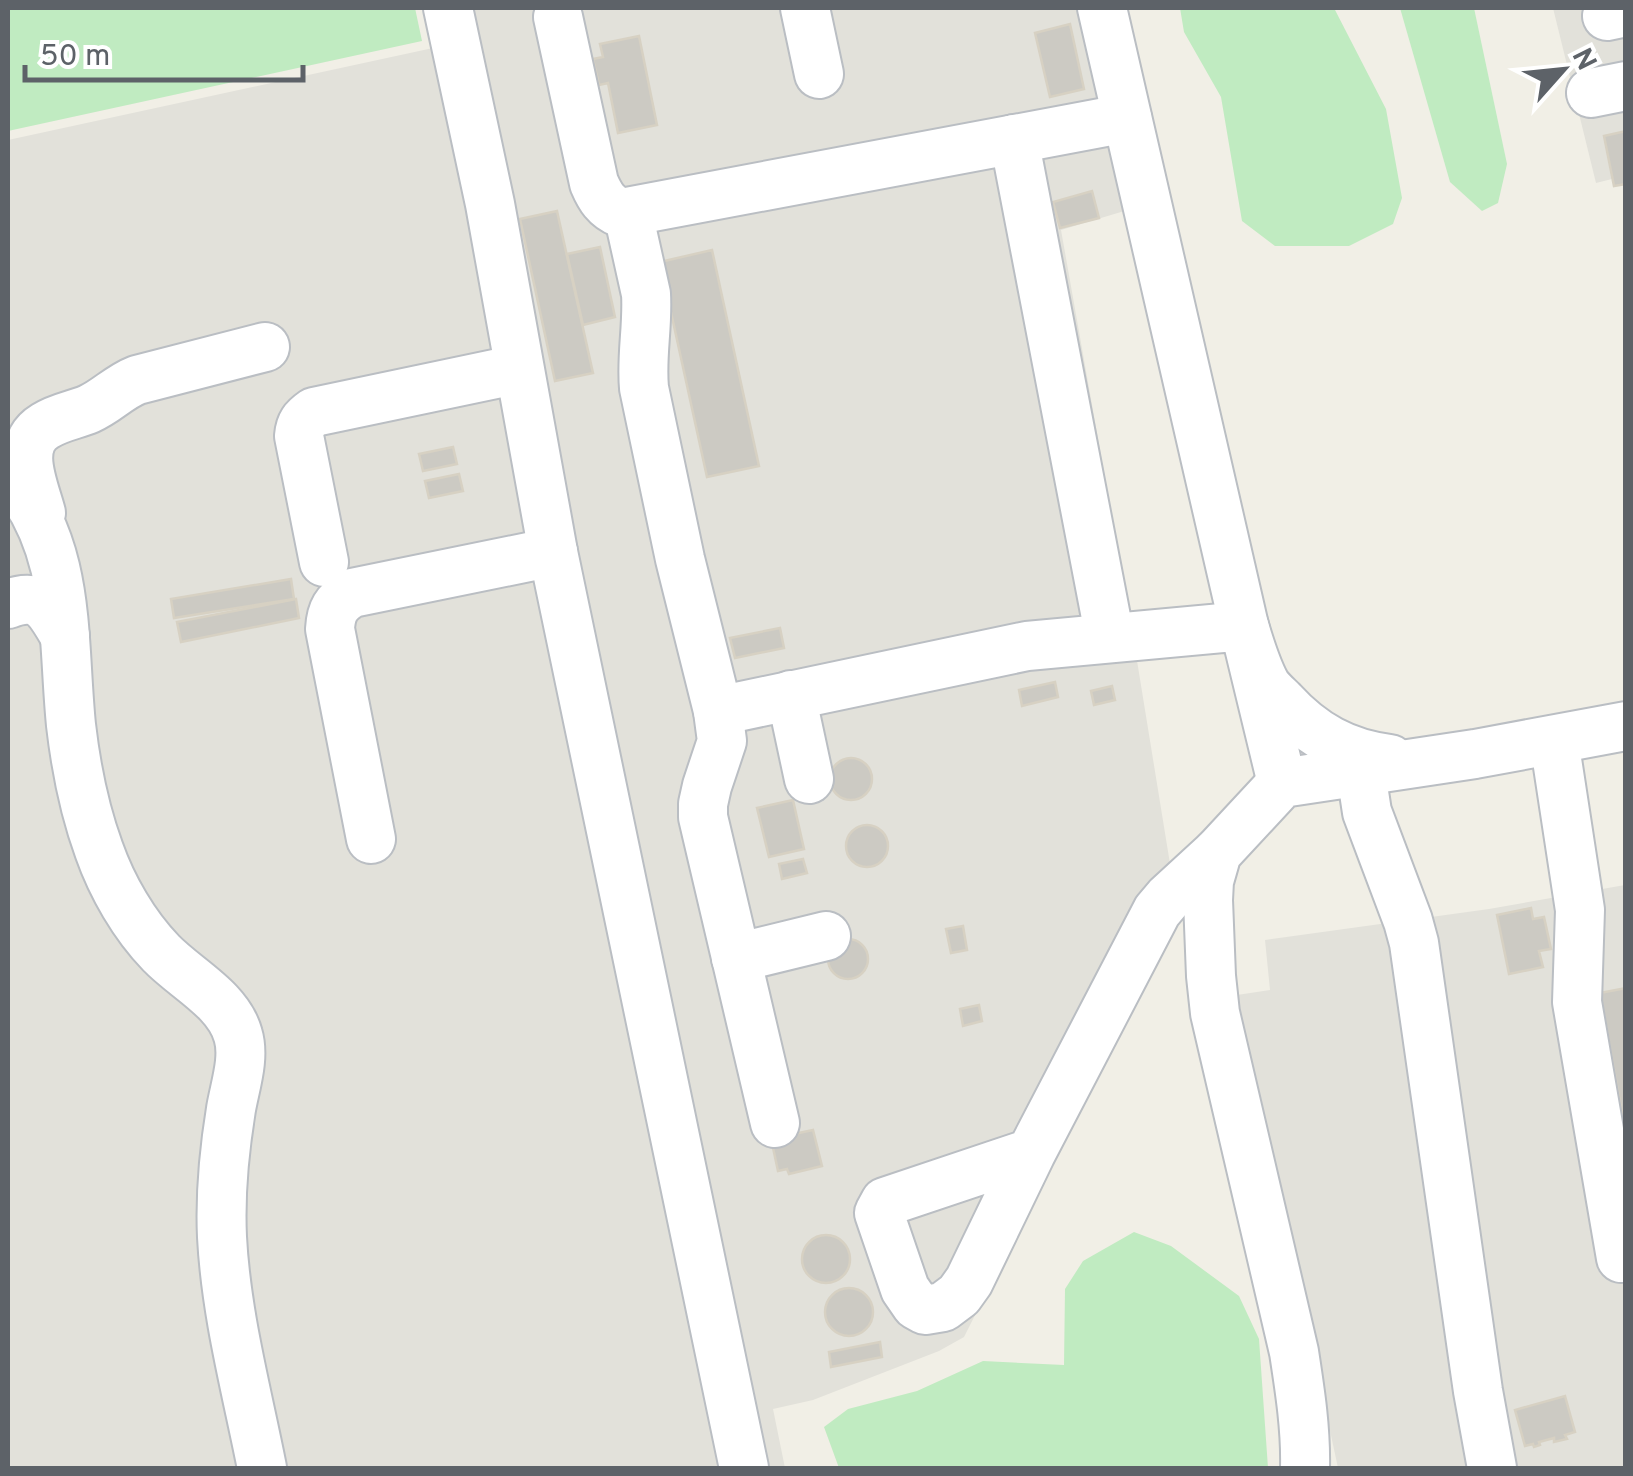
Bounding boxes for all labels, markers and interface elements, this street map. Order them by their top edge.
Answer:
scale bar [25,20,302,82]
north arrow [1513,20,1613,120]
text: 50 m [40,39,110,76]
text: N [1562,43,1603,77]

